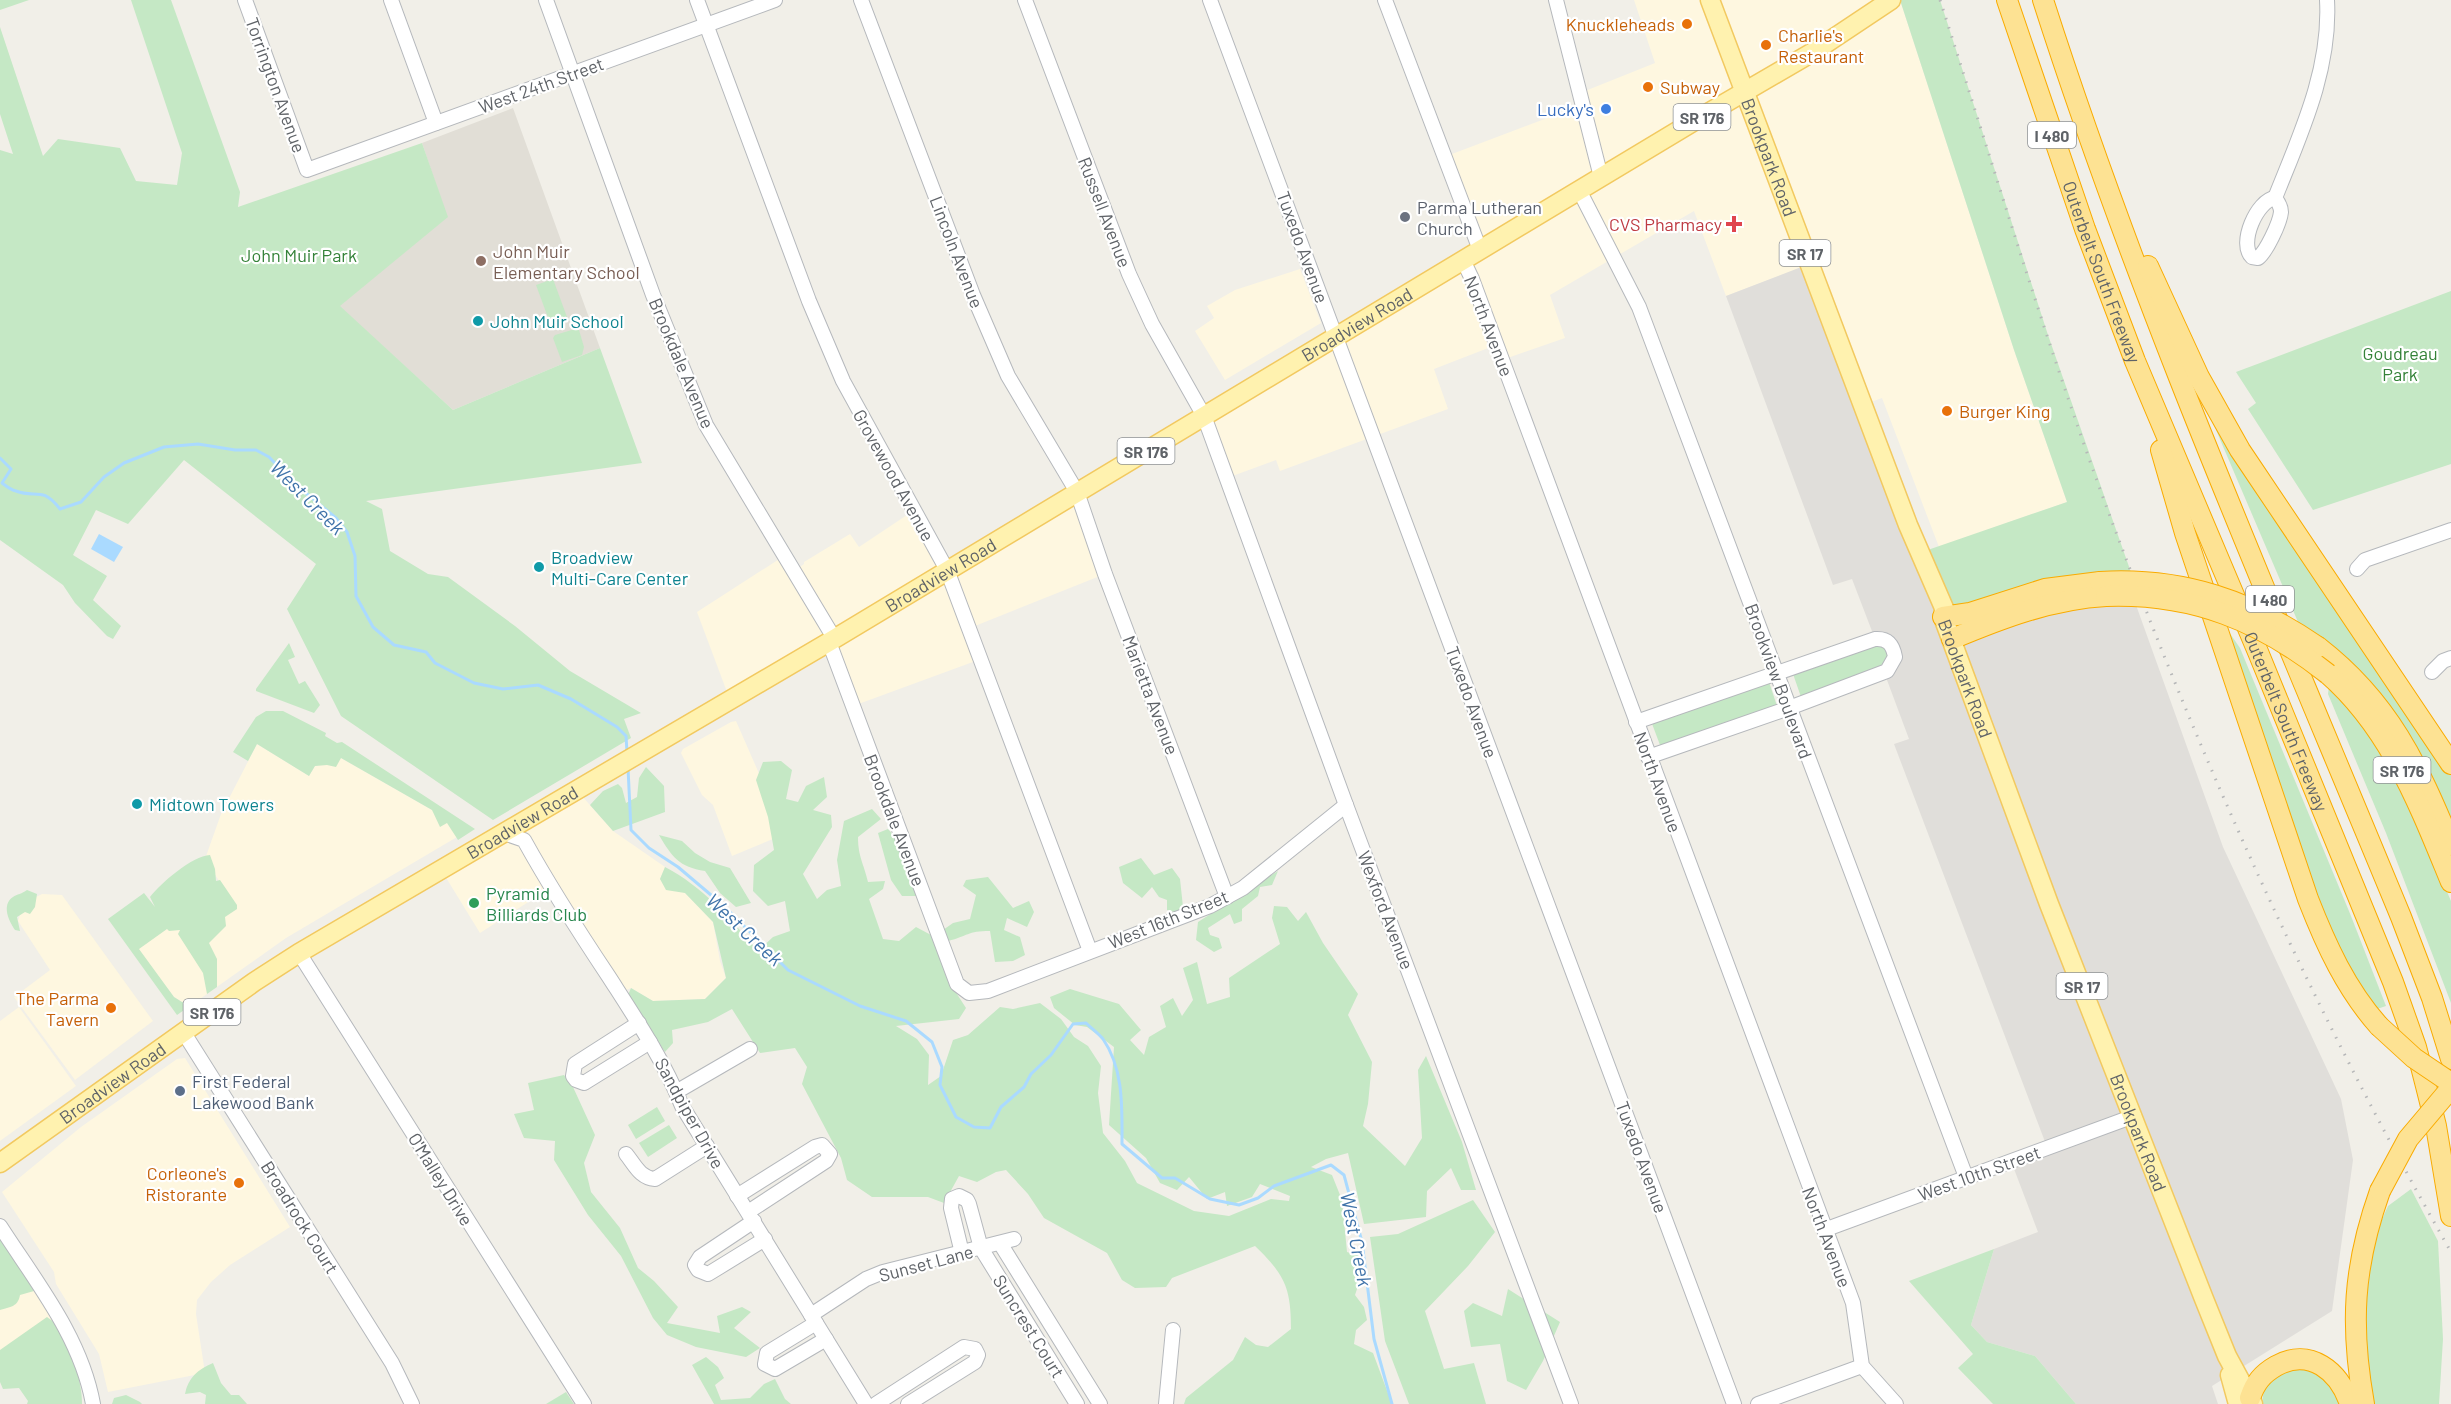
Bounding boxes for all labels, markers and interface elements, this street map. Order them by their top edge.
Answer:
place label: Knuckleheads [1566,13,1675,35]
street label: Torrington Avenue [241,14,311,156]
marker: Knuckleheads [1680,17,1694,31]
place label: Charlie's Restaurant [1778,24,1864,67]
marker: Charlie's Restaurant [1759,38,1773,52]
street label: West 24th Street [475,52,607,118]
place label: Subway [1660,76,1720,98]
marker: Subway [1641,80,1655,94]
street label: Brookpark Road [1737,95,1802,219]
place label: Lucky's [1537,98,1594,120]
marker: Lucky's [1599,102,1613,116]
road number: SR 176 [1674,104,1730,130]
road number: I 480 [2028,122,2076,148]
street label: Russell Avenue [1074,154,1136,270]
street label: Outerbelt South Freeway [2058,178,2146,366]
street label: Tuxedo Avenue [1273,188,1333,306]
street label: Lincoln Avenue [926,193,988,311]
place label: Parma Lutheran Church [1417,196,1542,239]
marker: Parma Lutheran Church [1398,210,1412,224]
place label: CVS Pharmacy [1609,213,1722,235]
marker: CVS Pharmacy [1727,217,1741,231]
place label: John Muir Elementary School [493,240,640,283]
road number: SR 17 [1780,240,1830,266]
park label: John Muir Park [241,244,357,266]
marker: John Muir Elementary School [474,254,488,268]
street label: North Avenue [1460,273,1518,379]
street label: Broadview Road [1297,282,1416,366]
street label: Brookdale Avenue [645,294,719,432]
place label: John Muir School [490,310,624,332]
marker: John Muir School [471,314,485,328]
park label: Goudreau Park [2362,342,2438,385]
place label: Burger King [1959,400,2050,422]
marker: Burger King [1940,404,1954,418]
street label: Grovewood Avenue [849,405,939,545]
road number: SR 176 [1118,438,1174,464]
water label: West Creek [266,455,350,539]
street label: Broadview Road [881,533,1000,617]
place label: Broadview Multi-Care Center [551,546,689,589]
marker: Broadview Multi-Care Center [532,560,546,574]
road number: I 480 [2246,586,2294,612]
street label: Brookview Boulevard [1741,600,1817,762]
street label: Brookpark Road [1934,616,1998,741]
street label: Outerbelt South Freeway [2240,628,2333,815]
street label: Marietta Avenue [1118,632,1184,758]
street label: Tuxedo Avenue [1442,643,1502,761]
street label: North Avenue [1630,729,1686,835]
street label: Brookdale Avenue [860,751,930,889]
road number: SR 176 [2374,757,2430,783]
street label: Broadview Road [462,781,582,863]
place label: Midtown Towers [149,793,274,815]
marker: Midtown Towers [130,797,144,811]
street label: Wexford Avenue [1353,848,1419,972]
place label: Pyramid Billiards Club [486,882,587,925]
street label: West 16th Street [1105,885,1231,953]
water label: West Creek [702,888,788,971]
marker: Pyramid Billiards Club [467,896,481,910]
road number: SR 17 [2056,973,2108,999]
place label: The Parma Tavern [16,987,99,1030]
road number: SR 176 [184,999,240,1025]
marker: The Parma Tavern [104,1001,118,1015]
street label: Broadview Road [55,1038,170,1128]
street label: Sandpiper Drive [650,1054,730,1172]
place label: First Federal Lakewood Bank [192,1070,314,1113]
street label: Brookpark Road [2106,1070,2172,1194]
marker: First Federal Lakewood Bank [173,1084,187,1098]
street label: Tuxedo Avenue [1612,1098,1672,1216]
street label: O'Malley Drive [404,1129,478,1229]
street label: West 10th Street [1915,1141,2043,1205]
street label: Broadrock Court [257,1157,343,1277]
place label: Corleone's Ristorante [145,1162,227,1205]
marker: Corleone's Ristorante [232,1176,246,1190]
street label: North Avenue [1798,1184,1856,1290]
water label: West Creek [1336,1190,1378,1288]
street label: Sunset Lane [876,1240,976,1286]
street label: Suncrest Court [989,1270,1069,1382]

